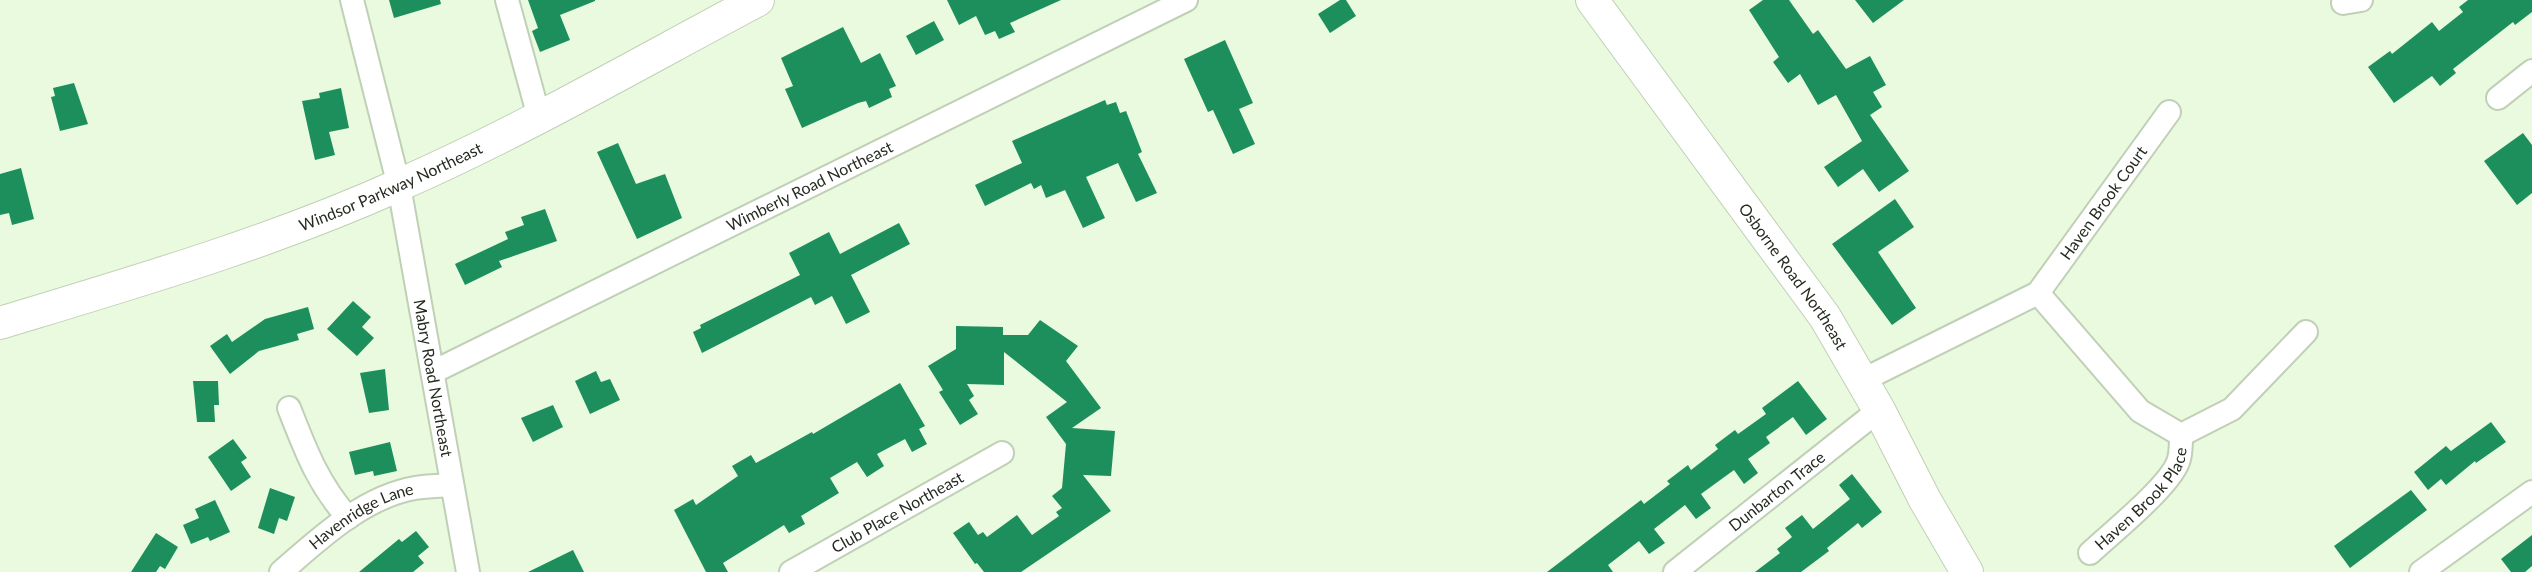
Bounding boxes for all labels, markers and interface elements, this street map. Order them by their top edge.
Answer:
street label: Wimberly Road Northeast [723,136,896,235]
street label: Windsor Parkway Northeast [296,138,485,234]
street label: Haven Brook Court [2055,142,2150,263]
street label: Osborne Road Northeast [1735,199,1852,353]
street label: Mabry Road Northeast [410,298,457,459]
street label: Haven Brook Place [2090,446,2190,553]
street label: Dunbarton Trace [1725,447,1828,535]
street label: Club Place Northeast [828,467,967,556]
street label: Havenridge Lane [305,479,415,553]

